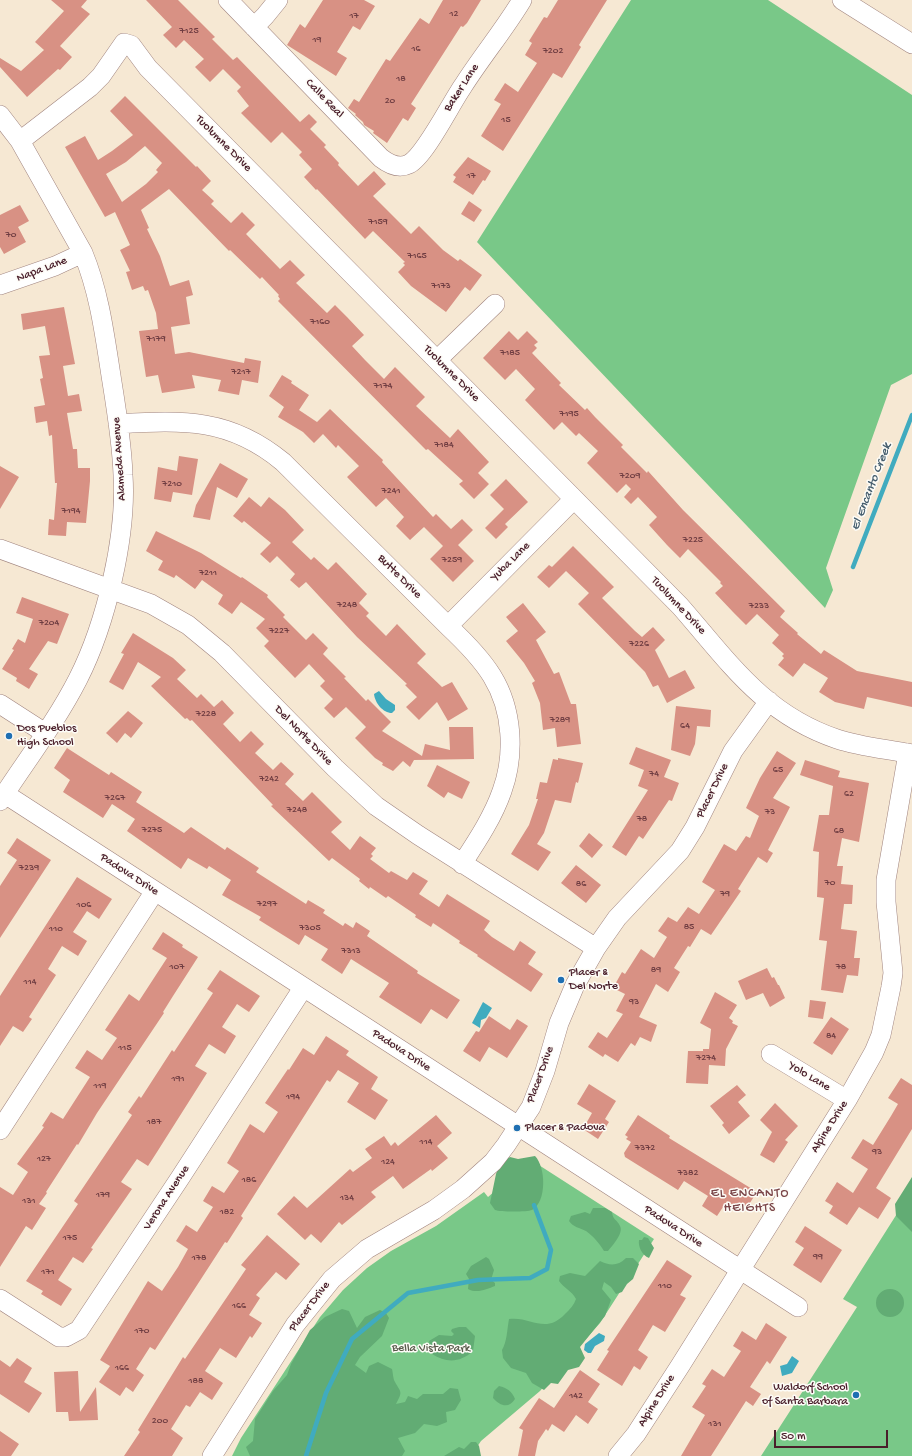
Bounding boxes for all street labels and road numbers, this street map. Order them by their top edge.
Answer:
street label: Baker Lane [441,61,483,115]
street label: Calle Real [302,76,346,122]
street label: Tuolumne Drive [192,113,254,175]
street label: Napa Lane [15,254,69,286]
street label: Tuolumne Drive [420,343,482,405]
street label: Alameda Avenue [110,417,130,501]
street label: Yuba Lane [488,539,534,585]
street label: Butte Drive [374,552,424,602]
street label: Tuolumne Drive [647,574,709,638]
street label: Del Norte Drive [271,703,335,769]
street label: Placer Drive [693,761,733,821]
street label: Padova Drive [97,851,161,899]
street label: Padova Drive [369,1027,433,1075]
street label: Placer Drive [524,1045,558,1105]
street label: Yolo Lane [785,1059,833,1095]
street label: Alpine Drive [808,1098,852,1156]
street label: Verona Avenue [141,1163,193,1233]
street label: Padova Drive [641,1203,705,1251]
street label: Placer Drive [286,1279,334,1335]
street label: Alpine Drive [635,1372,679,1430]

